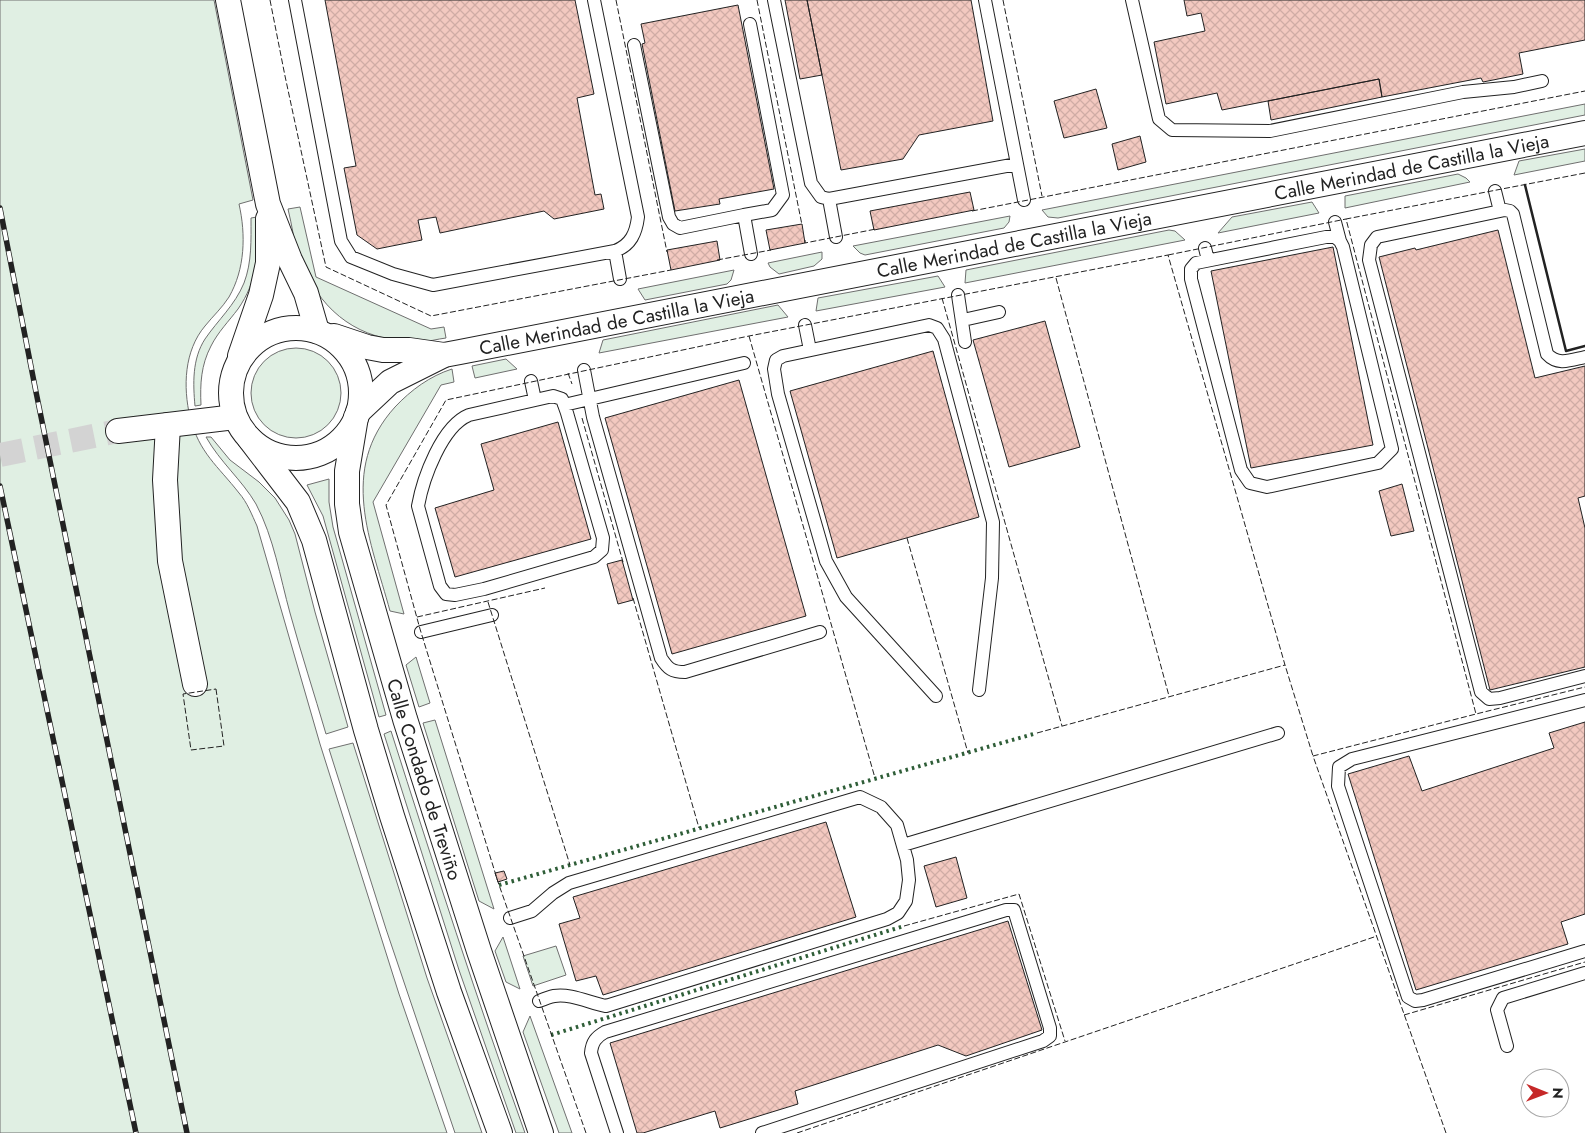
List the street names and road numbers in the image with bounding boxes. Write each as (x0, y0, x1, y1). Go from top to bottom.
street label: Calle Merindad de Castilla la Vieja (1272, 127, 1551, 207)
street label: Calle Merindad de Castilla la Vieja (875, 205, 1154, 285)
street label: Calle Merindad de Castilla la Vieja (477, 282, 756, 362)
street label: Calle Condado de Treviño (380, 675, 469, 884)

